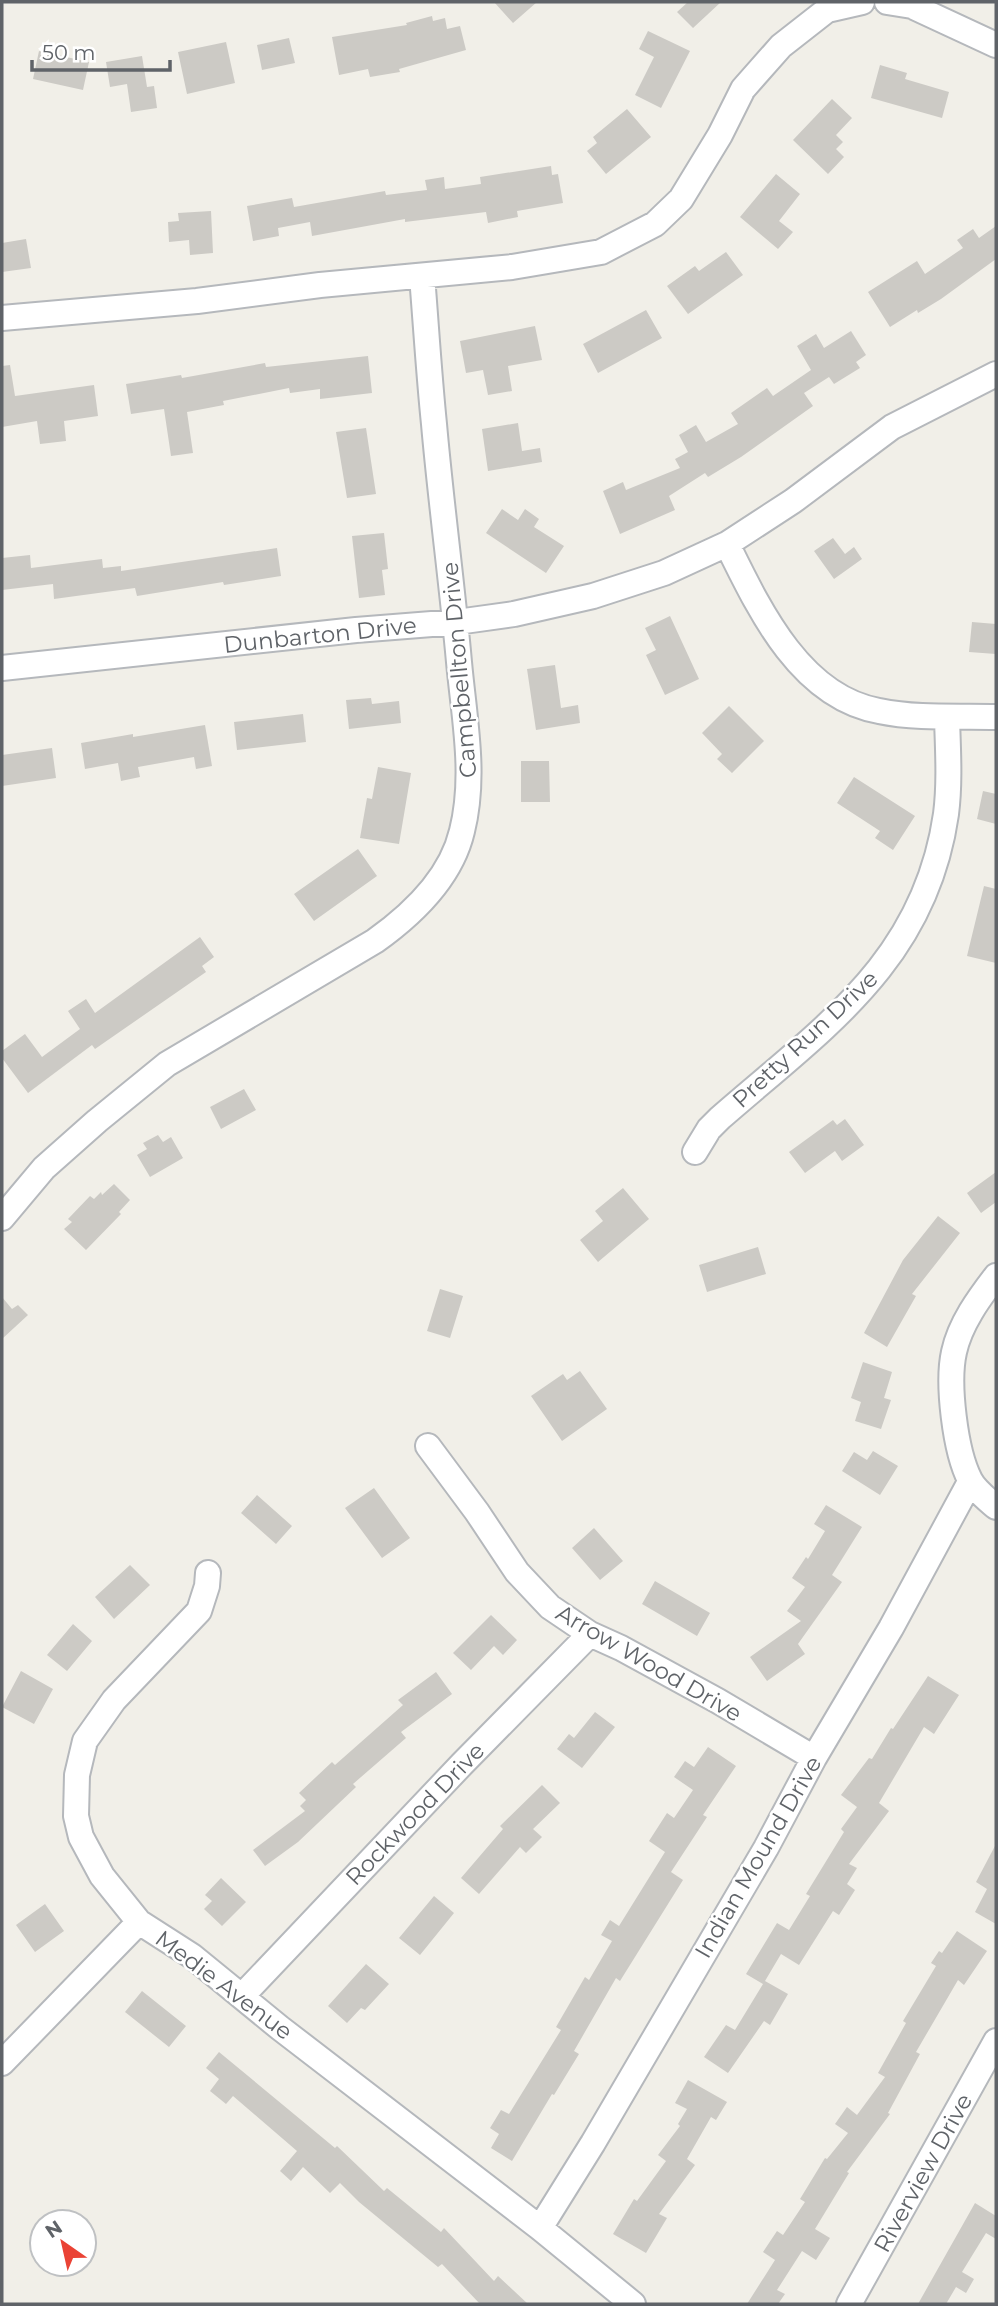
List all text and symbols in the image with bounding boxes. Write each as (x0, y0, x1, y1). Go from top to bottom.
scale bar (32, 28, 170, 72)
text: 50 m (42, 40, 96, 65)
street label: Campbellton Drive (436, 561, 482, 779)
street label: Dunbarton Drive (222, 611, 418, 659)
street label: Pretty Run Drive (726, 964, 884, 1114)
street label: Arrow Wood Drive (551, 1598, 747, 1728)
street label: Rockwood Drive (340, 1737, 490, 1891)
street label: Indian Mound Drive (689, 1751, 827, 1963)
street label: Medie Avenue (150, 1924, 298, 2046)
street label: Riverview Drive (868, 2089, 978, 2257)
north arrow (28, 2208, 98, 2278)
text: N (41, 2215, 67, 2243)

